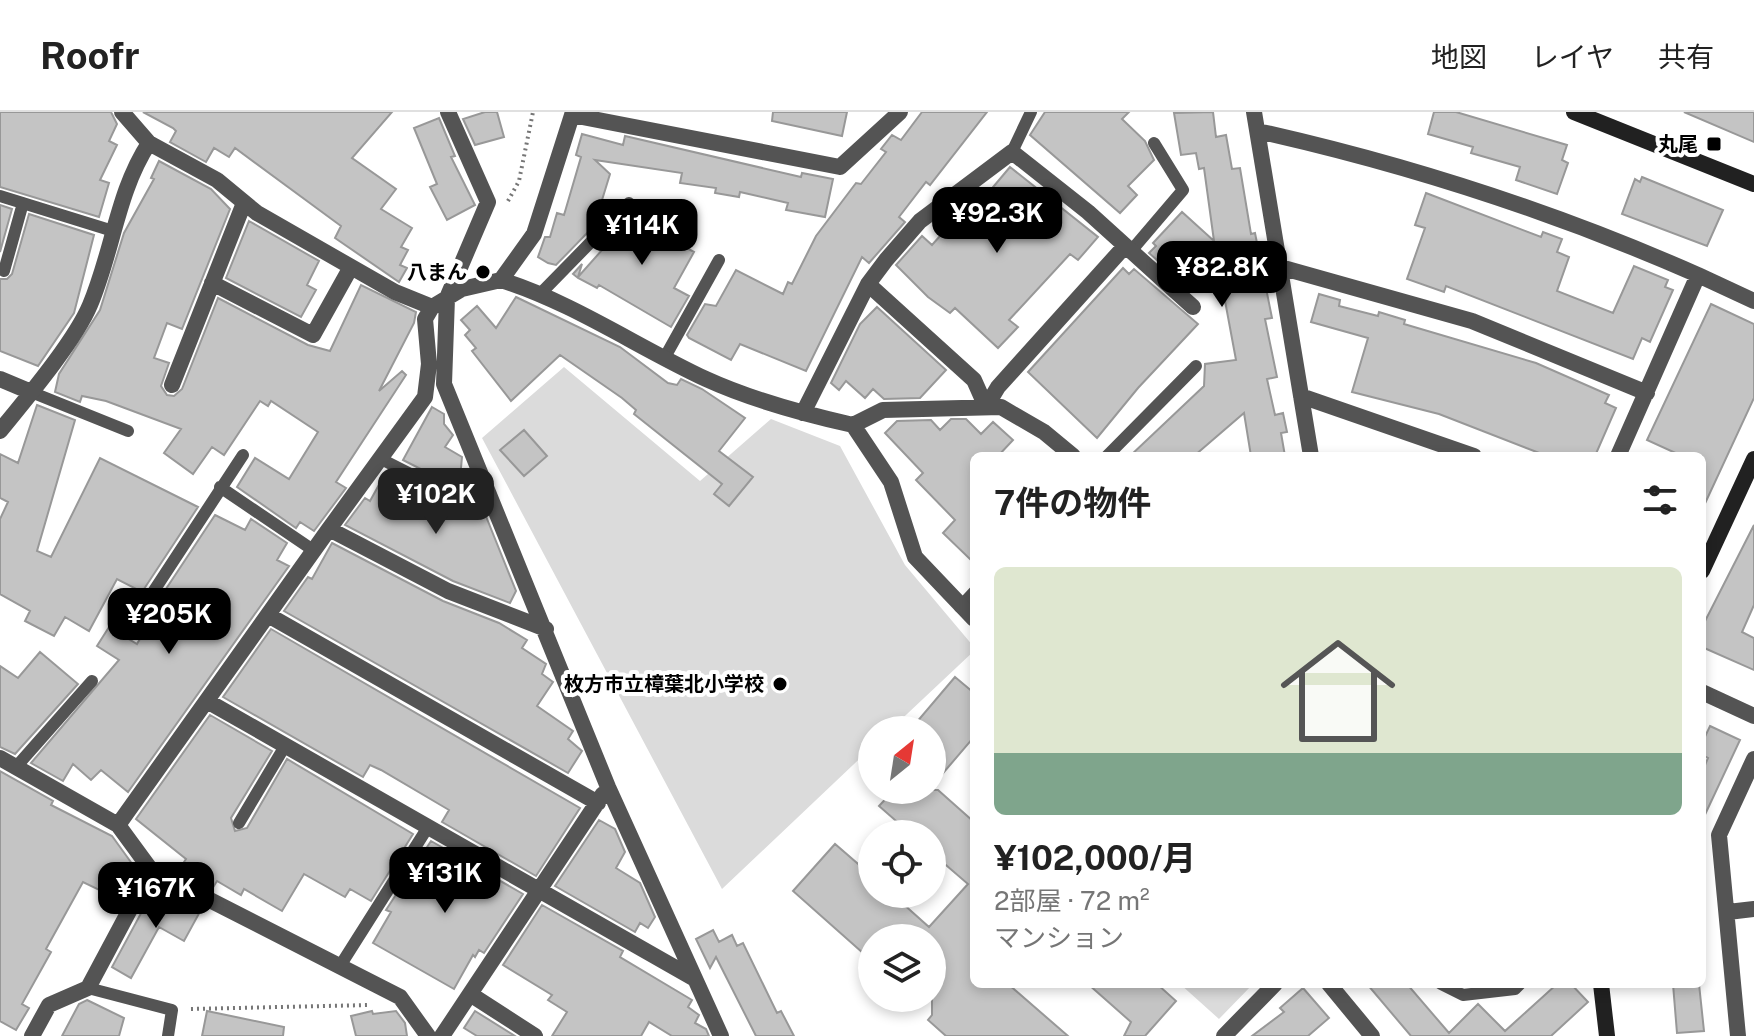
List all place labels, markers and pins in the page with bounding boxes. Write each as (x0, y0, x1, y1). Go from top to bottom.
place label: 丸尾 (1658, 132, 1698, 156)
marker: 丸尾 (1705, 135, 1723, 153)
pin: ¥92.3K (932, 187, 1062, 255)
pin: ¥114K (586, 199, 698, 267)
pin: ¥82.8K (1157, 241, 1287, 309)
place label: 八まん (407, 260, 467, 284)
marker: 八まん (474, 263, 492, 281)
pin: ¥102K (380, 468, 492, 536)
pin: ¥205K (113, 588, 225, 656)
place label: 枚方市立樟葉北小学校 (564, 672, 764, 696)
marker: 枚方市立樟葉北小学校 (771, 675, 789, 693)
pin: ¥131K (389, 847, 501, 915)
pin: ¥167K (100, 862, 212, 930)

